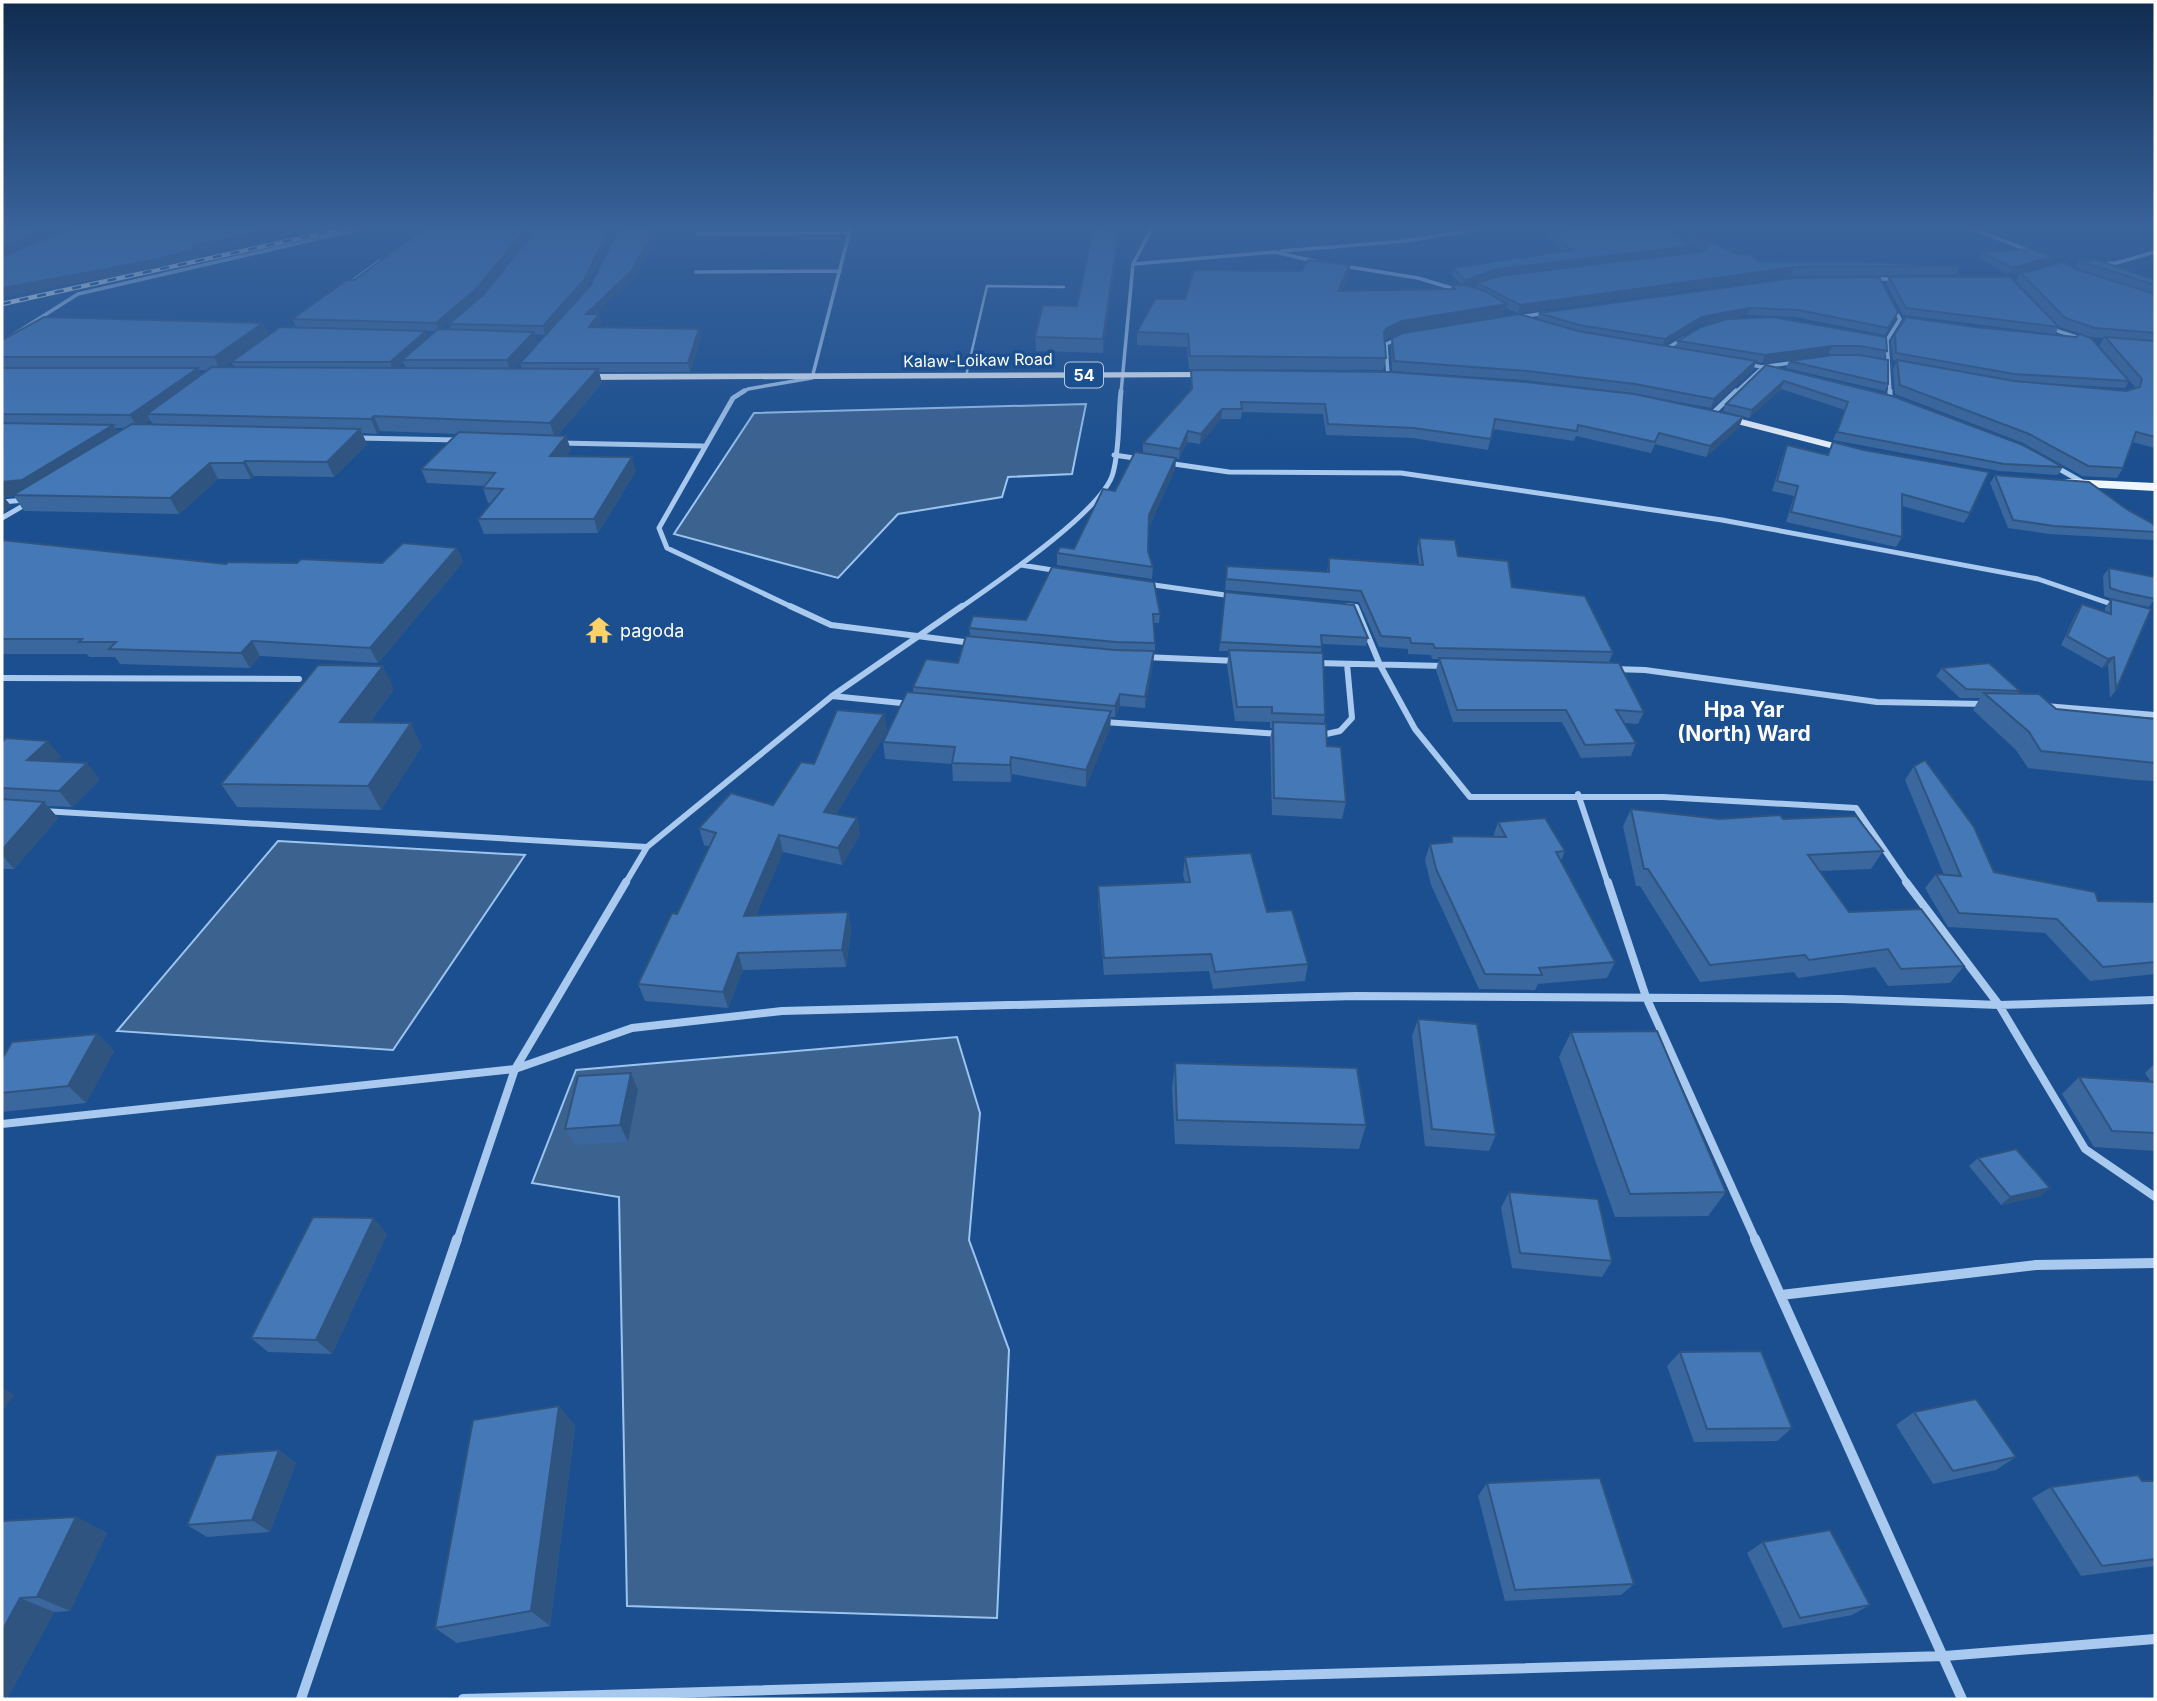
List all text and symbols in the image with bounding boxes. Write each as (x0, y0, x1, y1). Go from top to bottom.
street label: Kalaw-Loikaw Road (903, 349, 1053, 371)
road number: 54 (1065, 362, 1103, 388)
temple icon: pagoda (584, 615, 614, 645)
place label: pagoda (620, 620, 684, 641)
district label: Hpa Yar (North) Ward (1677, 697, 1811, 746)

